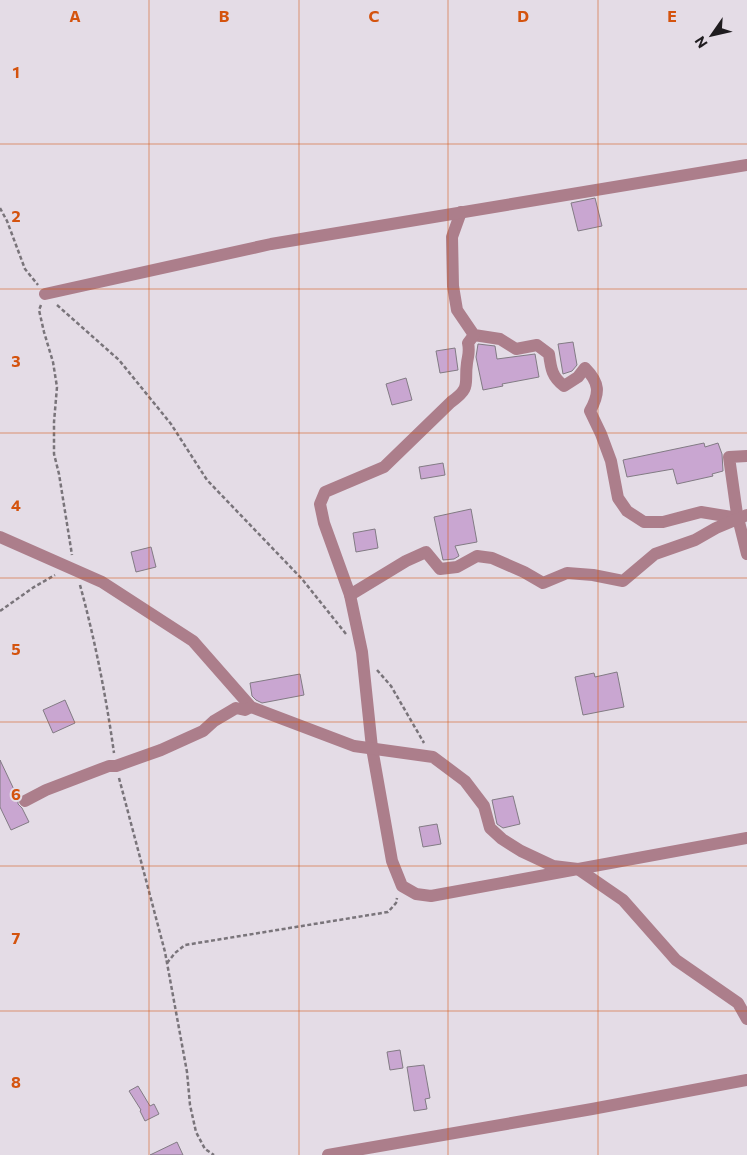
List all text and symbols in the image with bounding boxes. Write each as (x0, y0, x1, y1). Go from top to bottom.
text: A (69, 6, 81, 25)
text: B (219, 6, 230, 25)
text: C (369, 6, 380, 25)
text: D (517, 6, 529, 25)
text: E (667, 6, 677, 25)
north arrow (687, 10, 737, 60)
text: N (691, 33, 711, 52)
text: 1 (12, 62, 20, 81)
text: 2 (11, 206, 21, 225)
text: 3 (11, 351, 21, 370)
text: 4 (11, 495, 21, 514)
text: 5 (11, 639, 21, 658)
text: 6 (11, 784, 21, 803)
text: 7 (12, 928, 21, 947)
text: 8 (11, 1072, 21, 1091)

